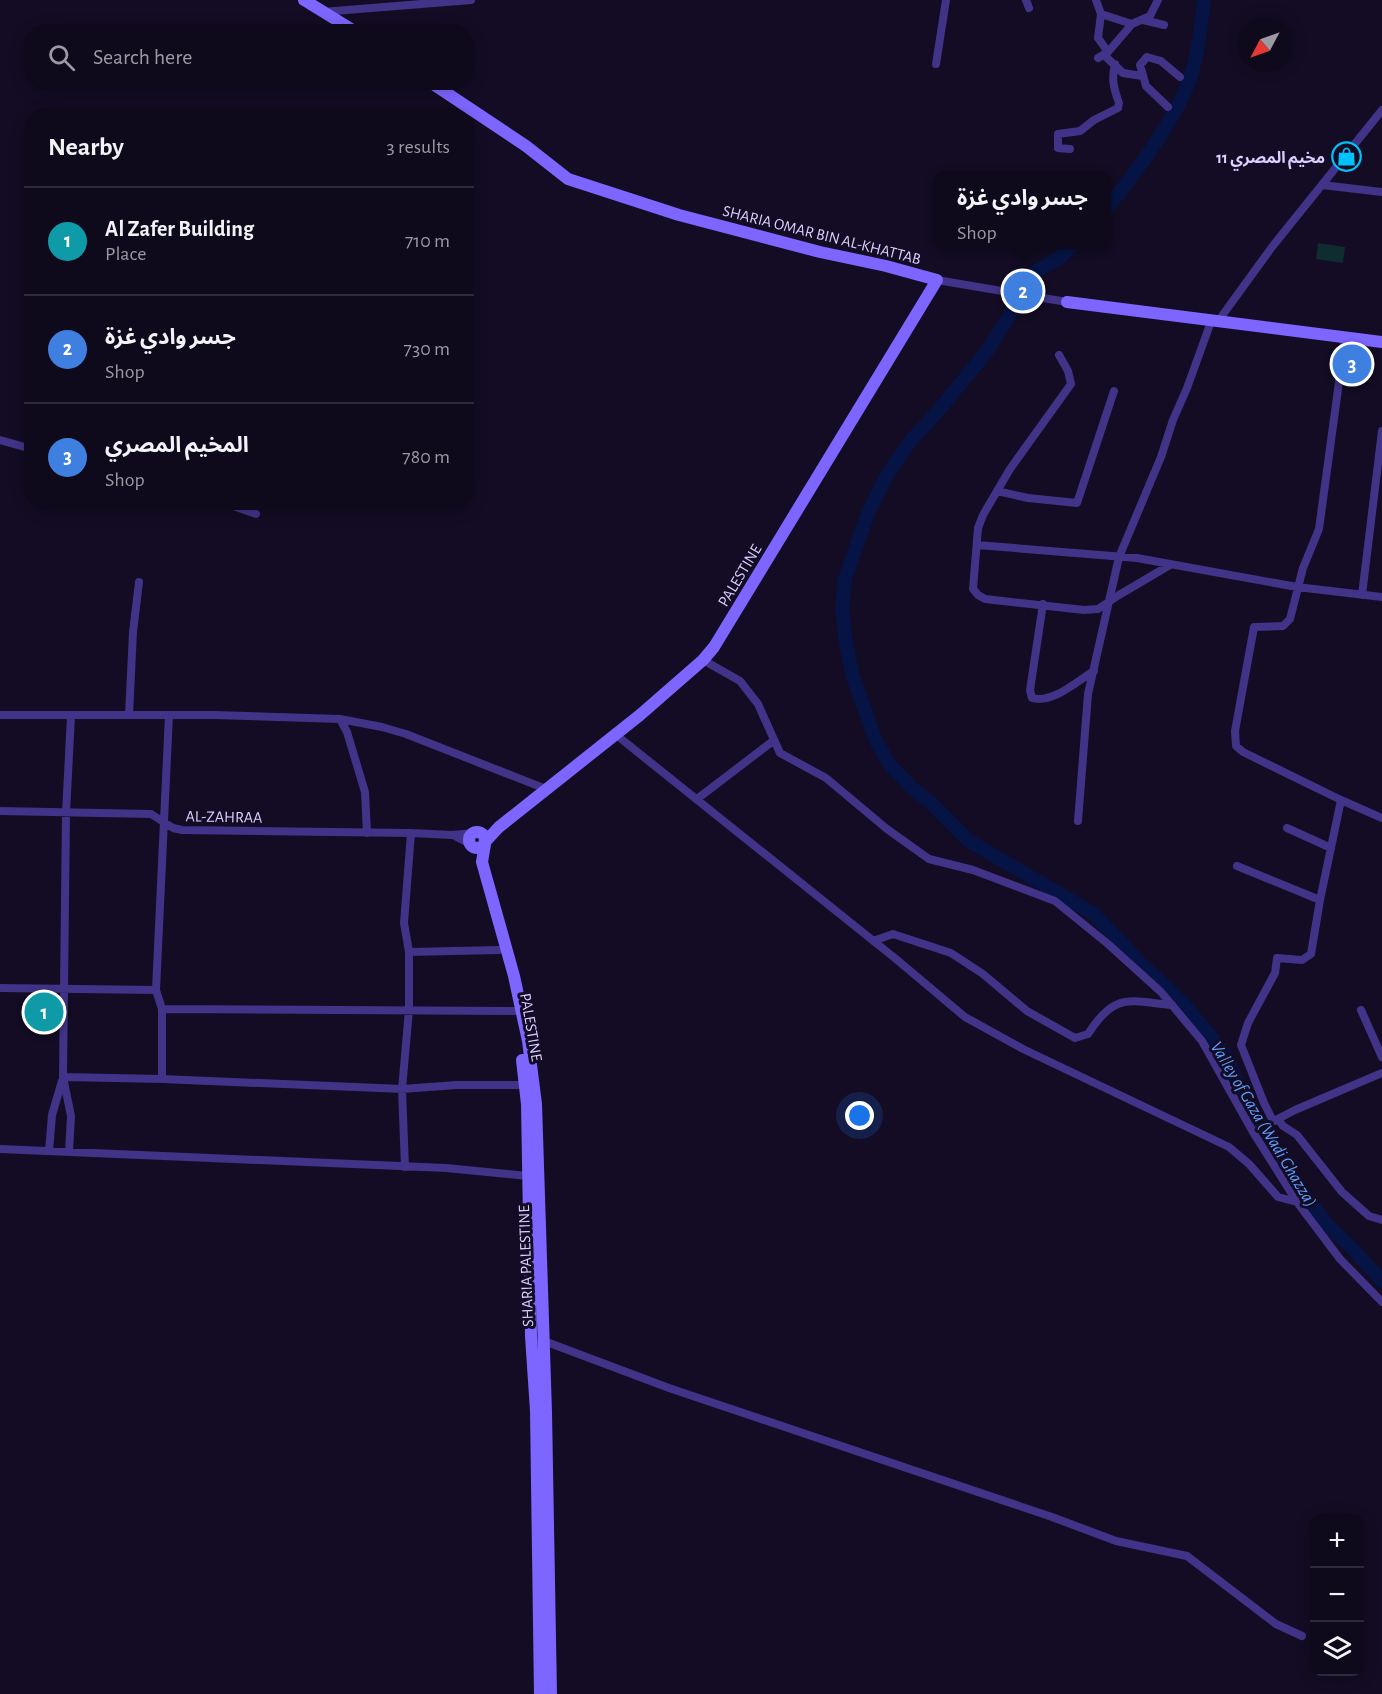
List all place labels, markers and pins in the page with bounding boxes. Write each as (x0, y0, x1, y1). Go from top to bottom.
shop icon: مخيم المصري 11 (1330, 141, 1362, 173)
place label: مخيم المصري 11 (1216, 150, 1325, 171)
pin: 2 (1004, 268, 1042, 314)
pin: 3 (1332, 342, 1372, 386)
pin: 1 (24, 990, 63, 1034)

